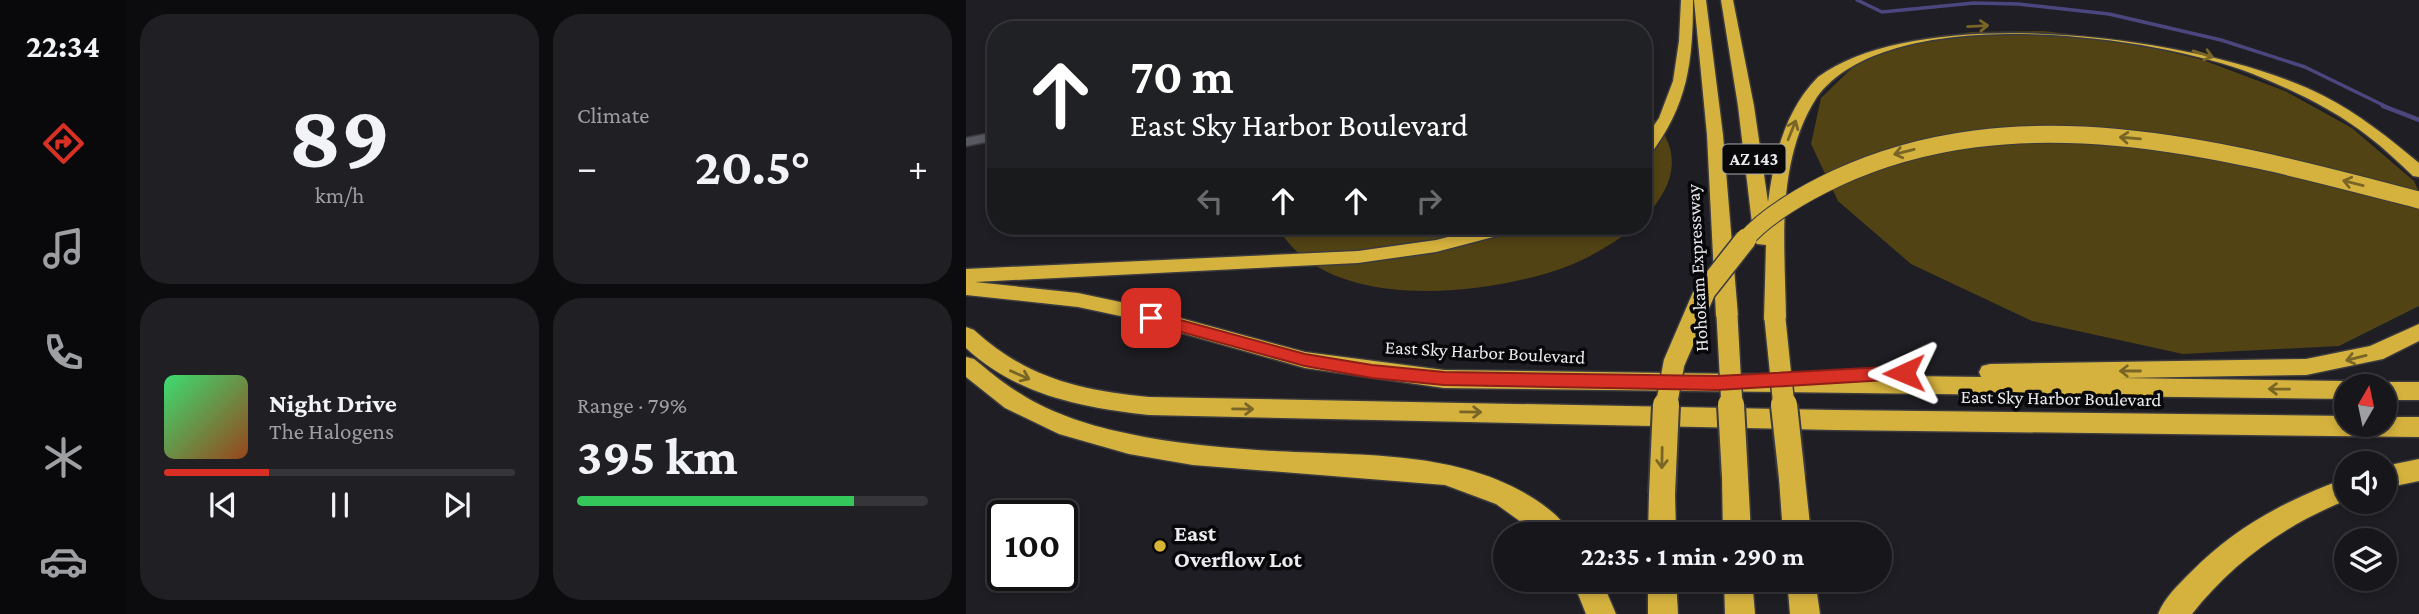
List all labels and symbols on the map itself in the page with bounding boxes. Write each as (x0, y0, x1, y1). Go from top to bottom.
one-way arrow (1966, 19, 1989, 32)
one-way arrow (2192, 49, 2214, 62)
one-way arrow (1786, 120, 1799, 141)
one-way arrow (2119, 131, 2142, 144)
road number: AZ 143 (1722, 144, 1786, 174)
one-way arrow (1894, 146, 1916, 159)
one-way arrow (2342, 176, 2365, 189)
street label: Hohokam Expressway (1682, 183, 1712, 352)
pin (1121, 288, 1181, 348)
street label: East Sky Harbor Boulevard (1384, 336, 1586, 368)
position arrow (1867, 336, 1941, 410)
one-way arrow (2345, 352, 2368, 365)
one-way arrow (2118, 364, 2141, 378)
one-way arrow (1009, 369, 1030, 382)
north arrow (2334, 374, 2398, 438)
one-way arrow (2267, 383, 2290, 396)
street label: East Sky Harbor Boulevard (1960, 386, 2162, 410)
one-way arrow (1231, 402, 1254, 415)
one-way arrow (1459, 405, 1482, 419)
one-way arrow (1656, 446, 1669, 469)
speed limit sign: 100 (987, 500, 1078, 591)
place label: East Overflow Lot (1174, 520, 1302, 572)
marker: East Overflow Lot (1152, 538, 1168, 554)

